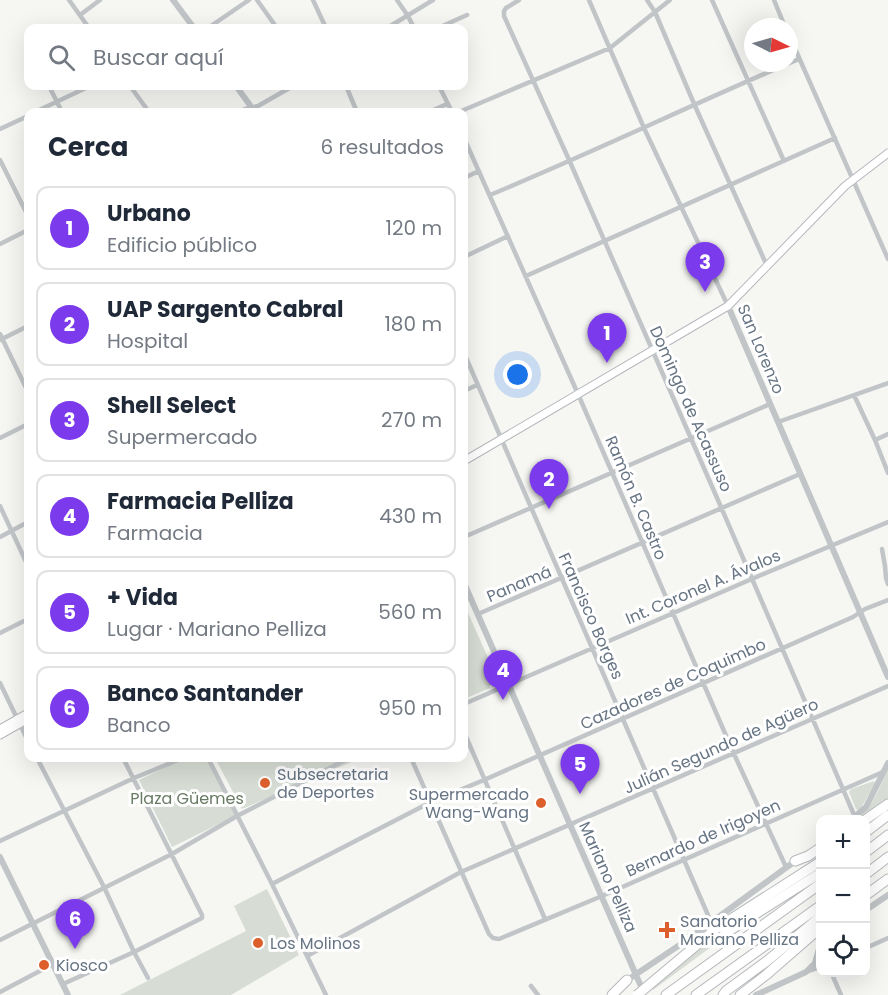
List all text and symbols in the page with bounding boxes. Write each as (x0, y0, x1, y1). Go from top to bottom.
north arrow (744, 18, 798, 72)
search box (24, 24, 468, 90)
icon: search (45, 41, 78, 74)
text: Buscar aquí (93, 42, 224, 73)
text: Cerca (48, 129, 128, 165)
text: 6 resultados (320, 133, 444, 161)
text: Urbano (107, 198, 191, 229)
text: 1 (66, 214, 73, 242)
text: 120 m (386, 214, 442, 242)
text: Edificio público (107, 231, 257, 259)
pin: 3 (686, 242, 724, 292)
text: UAP Sargento Cabral (107, 294, 343, 325)
street label: San Lorenzo (732, 301, 790, 397)
text: 2 (64, 310, 75, 338)
text: 180 m (384, 310, 442, 338)
pin: 1 (588, 314, 626, 363)
street label: Domingo de Acassuso (644, 322, 738, 496)
text: Hospital (107, 327, 188, 355)
your location (503, 360, 532, 389)
text: Shell Select (107, 390, 236, 421)
text: 3 (63, 406, 76, 434)
text: 270 m (381, 406, 442, 434)
text: Supermercado (107, 423, 257, 451)
street label: Ramón B. Castro (599, 432, 673, 564)
pin: 2 (530, 460, 568, 509)
text: Farmacia Pelliza (107, 486, 294, 517)
text: 4 (63, 502, 76, 530)
text: 430 m (379, 502, 442, 530)
text: Farmacia (107, 519, 203, 547)
street label: Int. Coronel A. Ávalos (622, 544, 784, 630)
street label: Francisco Borges (553, 549, 629, 683)
street label: Panamá (483, 560, 555, 608)
text: + Vida (107, 582, 178, 613)
text: 5 (63, 598, 76, 626)
text: 560 m (378, 598, 442, 626)
text: Lugar · Mariano Pelliza (107, 615, 327, 643)
street label: Cazadores de Coquimbo (577, 633, 769, 735)
pin: 4 (484, 650, 522, 700)
text: Banco Santander (107, 678, 303, 709)
street label: Julián Segundo de Agüero (620, 693, 822, 799)
text: 6 (63, 694, 76, 722)
text: 950 m (378, 694, 442, 722)
text: Banco (107, 711, 171, 739)
pin: 5 (560, 744, 600, 794)
place label: Subsecretaria de Deportes (277, 763, 389, 804)
marker: Subsecretaria de Deportes (258, 776, 272, 790)
place label: Supermercado Wang-Wang (409, 783, 529, 824)
park label: Plaza Güemes (130, 787, 244, 810)
street label: Bernardo de Irigoyen (622, 794, 784, 882)
marker: Supermercado Wang-Wang (534, 796, 548, 810)
map controls (816, 815, 870, 977)
button: + (816, 815, 870, 869)
street label: Mariano Pelliza (573, 818, 643, 936)
button: − (816, 869, 870, 923)
pin: 6 (56, 900, 94, 949)
place label: Sanatorio Mariano Pelliza (680, 910, 799, 951)
marker: Sanatorio Mariano Pelliza (658, 921, 676, 939)
button: locate (816, 923, 870, 977)
place label: Los Molinos (270, 932, 361, 955)
marker: Los Molinos (251, 936, 265, 950)
place label: Kiosco (56, 954, 108, 977)
marker: Kiosco (37, 958, 51, 972)

